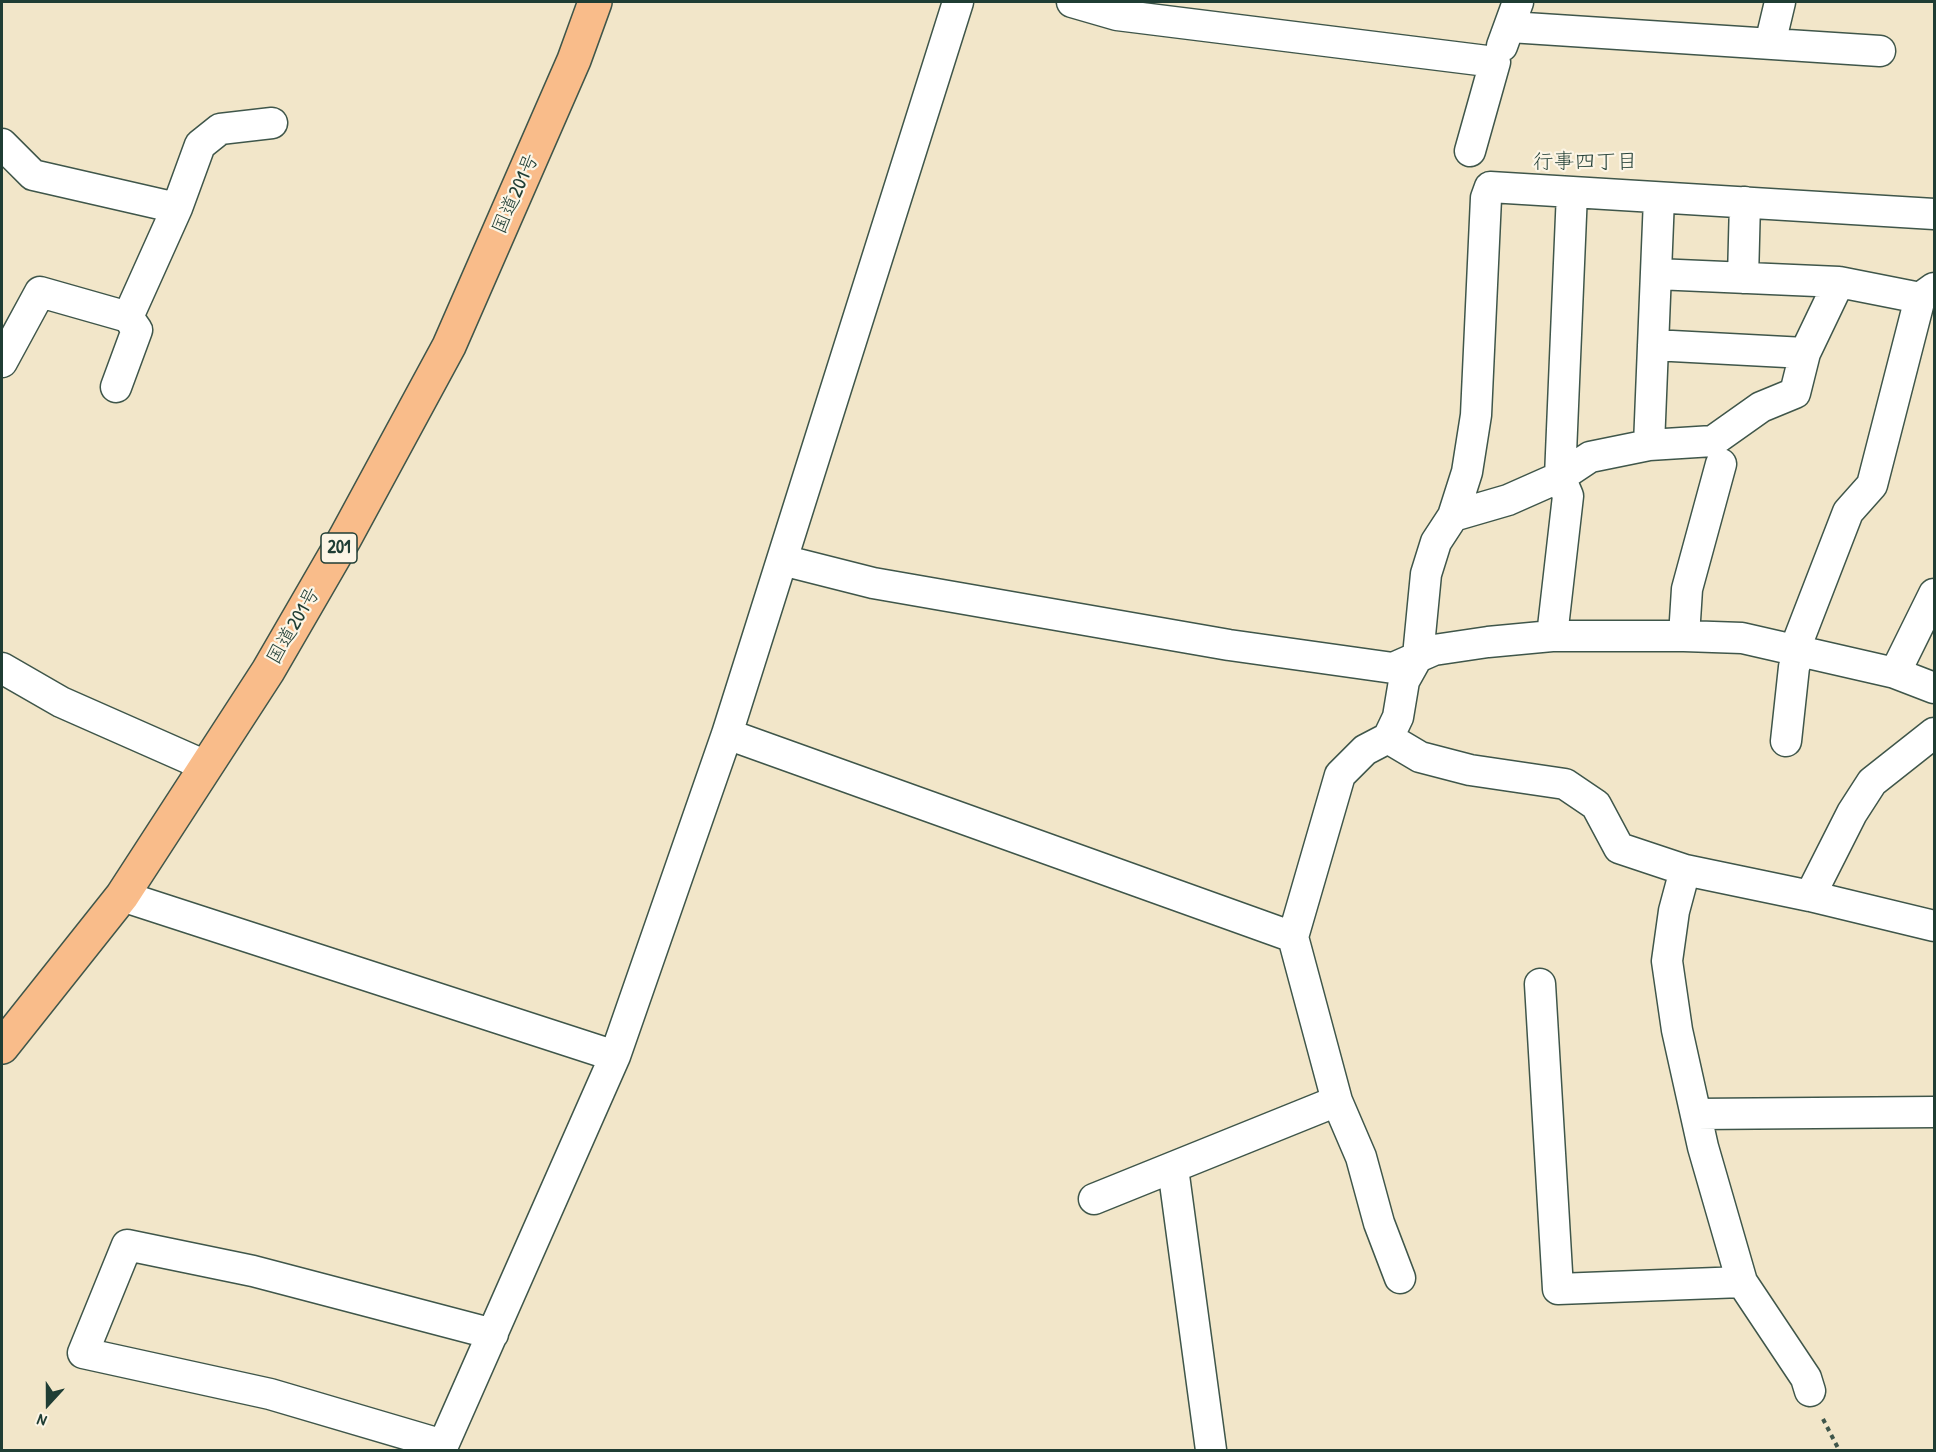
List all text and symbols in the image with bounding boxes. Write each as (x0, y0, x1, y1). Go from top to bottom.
district label: 行事四丁目 (1533, 149, 1637, 175)
street label: 国道201号 (488, 150, 544, 238)
road number: 201 (321, 533, 357, 563)
street label: 国道201号 (262, 583, 326, 669)
north arrow (18, 1374, 78, 1434)
text: N (34, 1409, 49, 1433)

